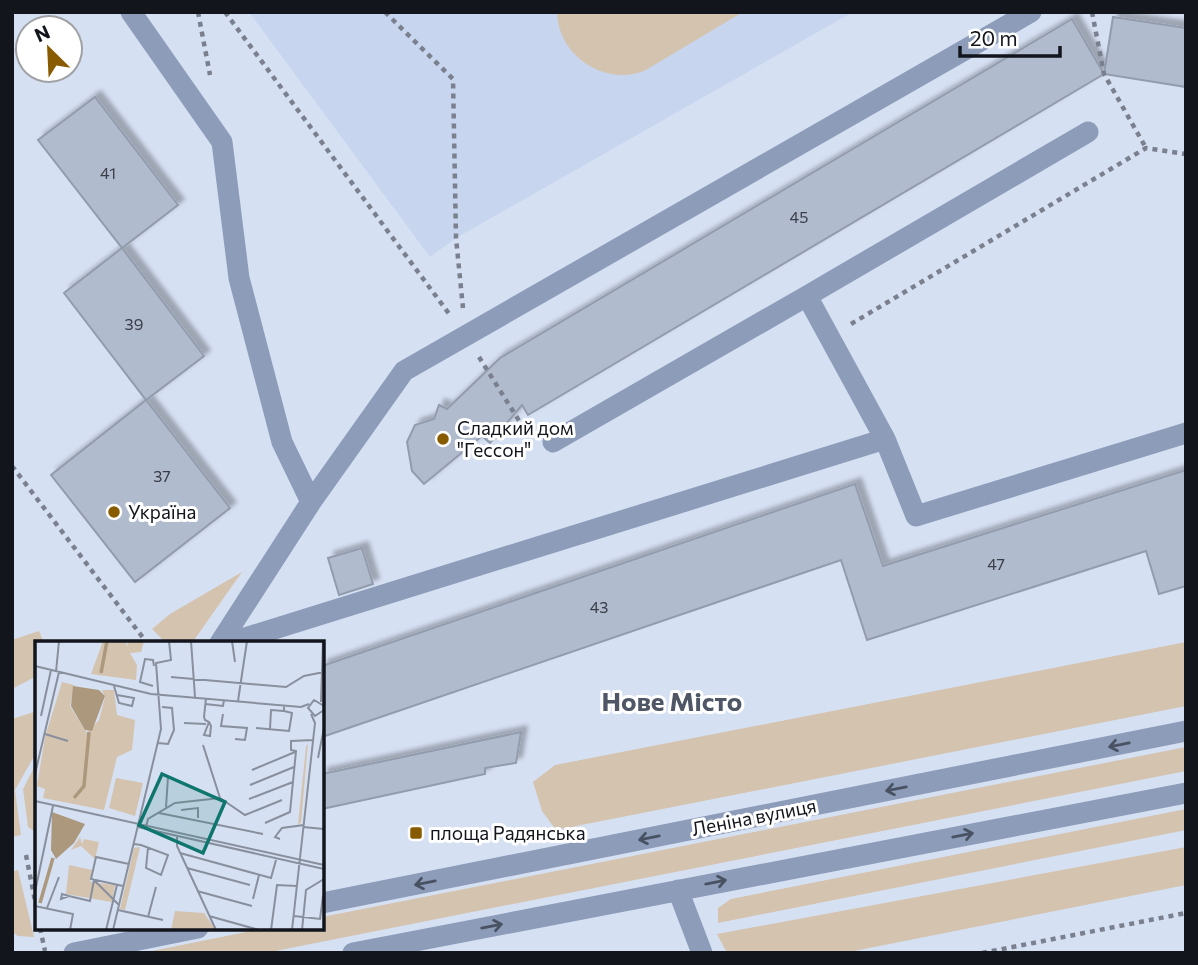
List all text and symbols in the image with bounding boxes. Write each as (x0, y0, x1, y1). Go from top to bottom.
north arrow (14, 14, 84, 84)
scale bar (960, 14, 1060, 58)
text: N (31, 20, 53, 46)
text: 20 m (970, 25, 1018, 50)
house number: 41 (100, 163, 116, 182)
house number: 45 (790, 207, 808, 226)
house number: 39 (125, 314, 143, 333)
place label: Сладкий дом "Гессон" (457, 416, 574, 461)
marker: Сладкий дом "Гессон" (435, 431, 451, 447)
house number: 37 (153, 466, 171, 485)
place label: Україна (128, 500, 196, 523)
marker: Україна (106, 504, 122, 520)
house number: 47 (987, 554, 1005, 573)
house number: 43 (590, 597, 608, 616)
inset map (35, 641, 324, 930)
district label: Нове Місто (602, 685, 742, 716)
one-way arrow (1108, 738, 1131, 752)
one-way arrow (885, 783, 908, 797)
street label: Леніна вулиця (690, 793, 818, 840)
place label: площа Радянська (430, 821, 586, 844)
marker: площа Радянська (408, 825, 424, 841)
one-way arrow (951, 828, 974, 841)
one-way arrow (638, 832, 661, 846)
one-way arrow (704, 875, 727, 889)
one-way arrow (414, 876, 437, 890)
one-way arrow (480, 918, 503, 932)

